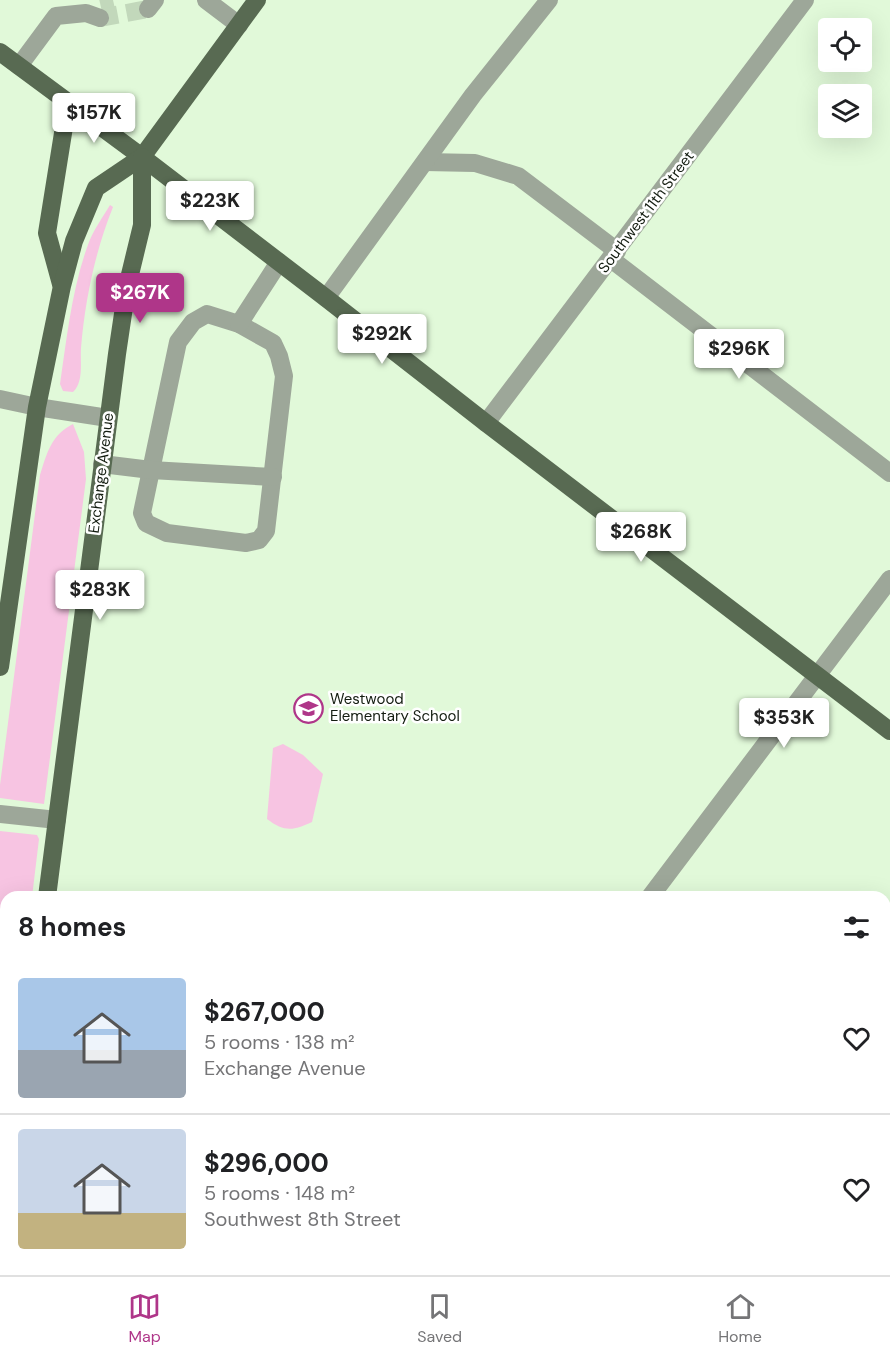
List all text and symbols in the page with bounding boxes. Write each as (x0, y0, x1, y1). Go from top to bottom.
map controls (818, 18, 872, 138)
button: locate (818, 18, 872, 72)
button: layers (818, 84, 872, 138)
pin: $157K (52, 93, 136, 144)
text: $157K (66, 99, 122, 125)
street label: Southwest 11th Street (594, 147, 699, 277)
pin: $223K (168, 181, 252, 232)
text: $223K (180, 187, 240, 213)
pin: $267K (98, 273, 182, 324)
text: $267K (110, 279, 170, 305)
pin: $292K (340, 314, 424, 365)
text: $292K (352, 320, 412, 346)
pin: $296K (697, 329, 781, 380)
text: $296K (708, 335, 770, 361)
street label: Exchange Avenue (84, 412, 118, 534)
pin: $268K (599, 512, 683, 563)
text: $268K (610, 518, 672, 544)
pin: $283K (58, 570, 142, 621)
text: $283K (69, 576, 131, 602)
place label: Westwood Elementary School (330, 689, 460, 726)
school or university icon: Westwood Elementary School (293, 692, 325, 724)
pin: $353K (742, 698, 826, 749)
text: $353K (753, 704, 815, 730)
text: 8 homes (18, 910, 126, 944)
icon: filters (840, 911, 873, 944)
text: $267,000 (204, 995, 325, 1029)
icon: home (66, 1002, 138, 1074)
icon: heart (840, 1022, 873, 1055)
text: 5 rooms · 138 m² (204, 1029, 355, 1055)
text: Exchange Avenue (204, 1055, 366, 1081)
text: $296,000 (204, 1146, 329, 1180)
icon: home (66, 1153, 138, 1225)
icon: heart (840, 1173, 873, 1206)
text: 5 rooms · 148 m² (204, 1180, 355, 1206)
text: Southwest 8th Street (204, 1206, 401, 1232)
tab: Map (128, 1290, 161, 1347)
tab: Saved (417, 1290, 462, 1347)
tab: Home (718, 1290, 762, 1347)

